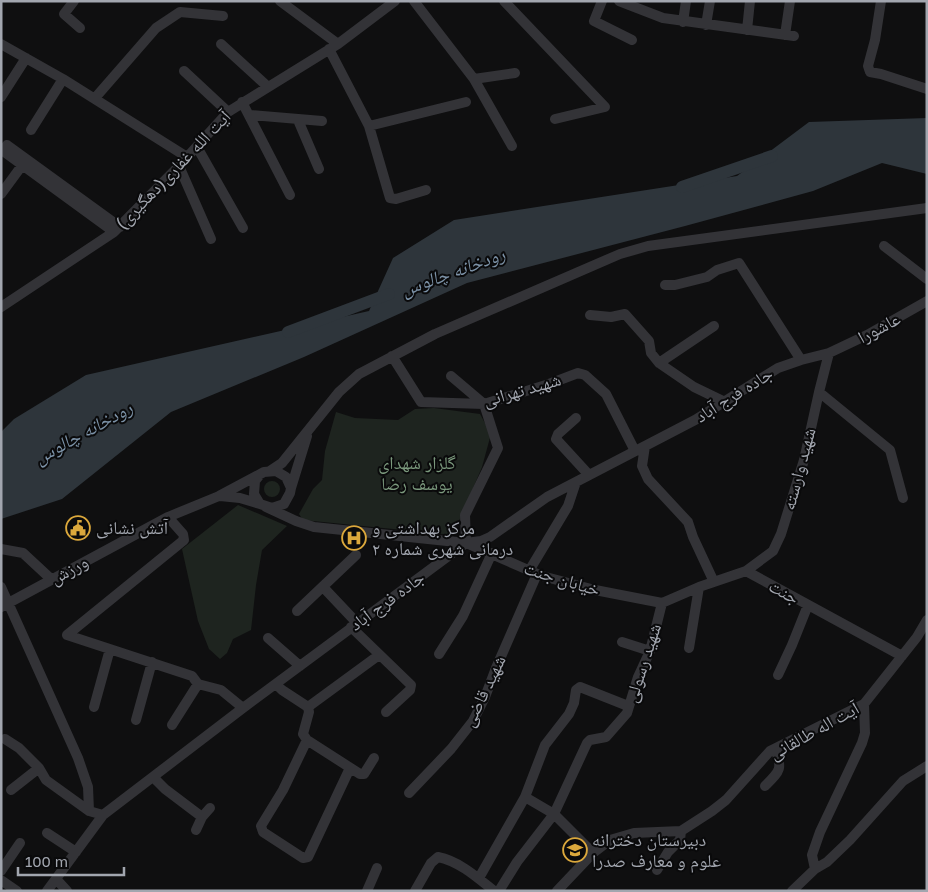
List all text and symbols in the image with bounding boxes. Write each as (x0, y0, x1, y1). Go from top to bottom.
street label: آیت الله غفاری(دهگیری) (110, 105, 236, 234)
water label: رودخانه چالوس (398, 241, 508, 301)
street label: عاشورا (853, 307, 904, 347)
street label: جاده فرج آباد (691, 362, 777, 428)
street label: شهید تهرانی (480, 367, 564, 412)
water label: رودخانه چالوس (30, 395, 136, 469)
street label: شهید وارسته (776, 425, 820, 512)
park label: گلزار شهدای یوسف رضا (378, 451, 456, 494)
public building icon: آتش نشانی (65, 515, 91, 541)
place label: آتش نشانی (96, 516, 168, 539)
place label: مرکز بهداشتی و درمانی شهری شماره ۲ (372, 516, 513, 560)
hospital icon: مرکز بهداشتی و درمانی شهری شماره ۲ (341, 525, 367, 551)
street label: ورزش (45, 550, 92, 589)
street label: خیابان جنت (521, 556, 603, 601)
street label: جاده فرج آباد (345, 566, 429, 636)
street label: جنت (765, 574, 804, 608)
street label: شهید رسولی (619, 620, 666, 705)
street label: شهید قاضی (456, 651, 511, 730)
street label: آیت اله طالقانی (765, 696, 863, 765)
place label: دبیرستان دخترانه علوم و معارف صدرا (592, 828, 721, 873)
school or university icon: دبیرستان دخترانه علوم و معارف صدرا (562, 837, 588, 863)
scale bar (18, 844, 124, 876)
text: 100 m (25, 852, 68, 870)

